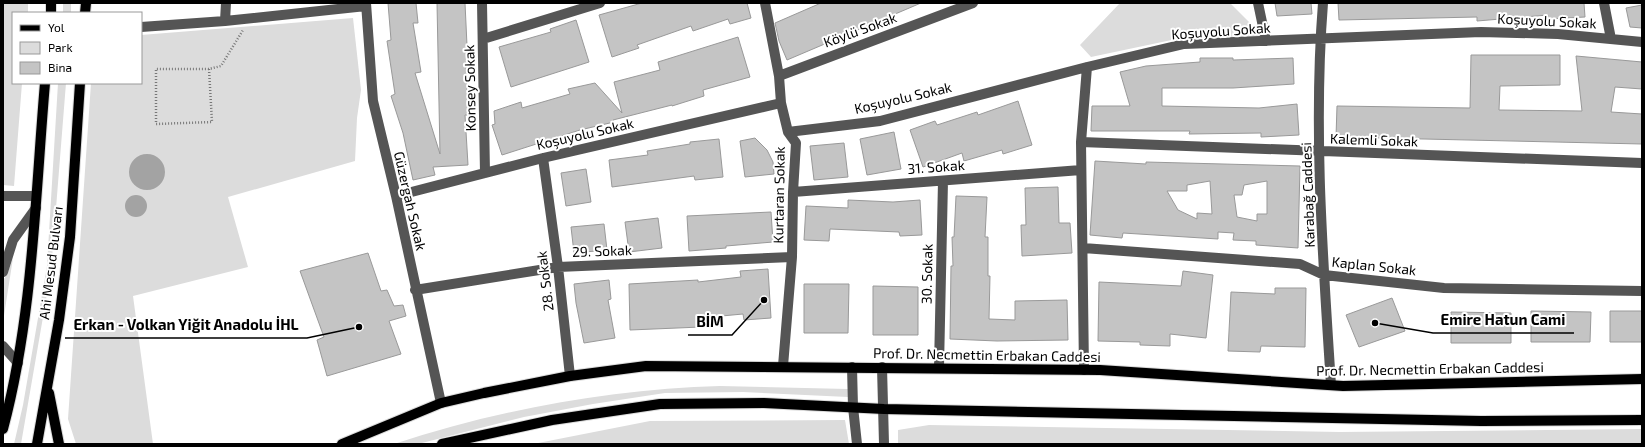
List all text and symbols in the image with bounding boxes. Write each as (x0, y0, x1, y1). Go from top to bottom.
street label: Köylü Sokak (821, 8, 899, 51)
street label: Koşuyolu Sokak (1497, 9, 1597, 33)
legend (12, 12, 142, 84)
street label: Koşuyolu Sokak (1171, 19, 1271, 43)
text: Yol (48, 20, 65, 34)
text: Park (48, 40, 73, 54)
street label: Konsey Sokak (460, 44, 479, 132)
text: Bina (48, 60, 72, 74)
street label: Koşuyolu Sokak (853, 78, 953, 118)
street label: Koşuyolu Sokak (535, 114, 635, 154)
street label: Kalemli Sokak (1330, 129, 1418, 150)
street label: Karabağ Caddesi (1297, 142, 1318, 248)
street label: Kurtaran Sokak (769, 146, 788, 244)
street label: Güzergah Sokak (391, 150, 430, 252)
street label: 31. Sokak (907, 156, 965, 177)
street label: Ahi Mesud Bulvarı (35, 205, 66, 321)
street label: 29. Sokak (572, 241, 632, 260)
street label: 30. Sokak (917, 244, 936, 304)
street label: 28. Sokak (532, 250, 557, 312)
street label: Kaplan Sokak (1331, 253, 1417, 278)
callout: Emire Hatun Cami (1433, 306, 1574, 333)
callout: BİM (688, 308, 732, 335)
text: Emire Hatun Cami (1441, 310, 1565, 328)
callout: Erkan - Volkan Yiğit Anadolu İHL (65, 311, 307, 338)
text: BİM (696, 312, 724, 330)
text: Erkan - Volkan Yiğit Anadolu İHL (73, 315, 299, 333)
street label: Prof. Dr. Necmettin Erbakan Caddesi (873, 344, 1101, 365)
street label: Prof. Dr. Necmettin Erbakan Caddesi (1316, 358, 1544, 379)

